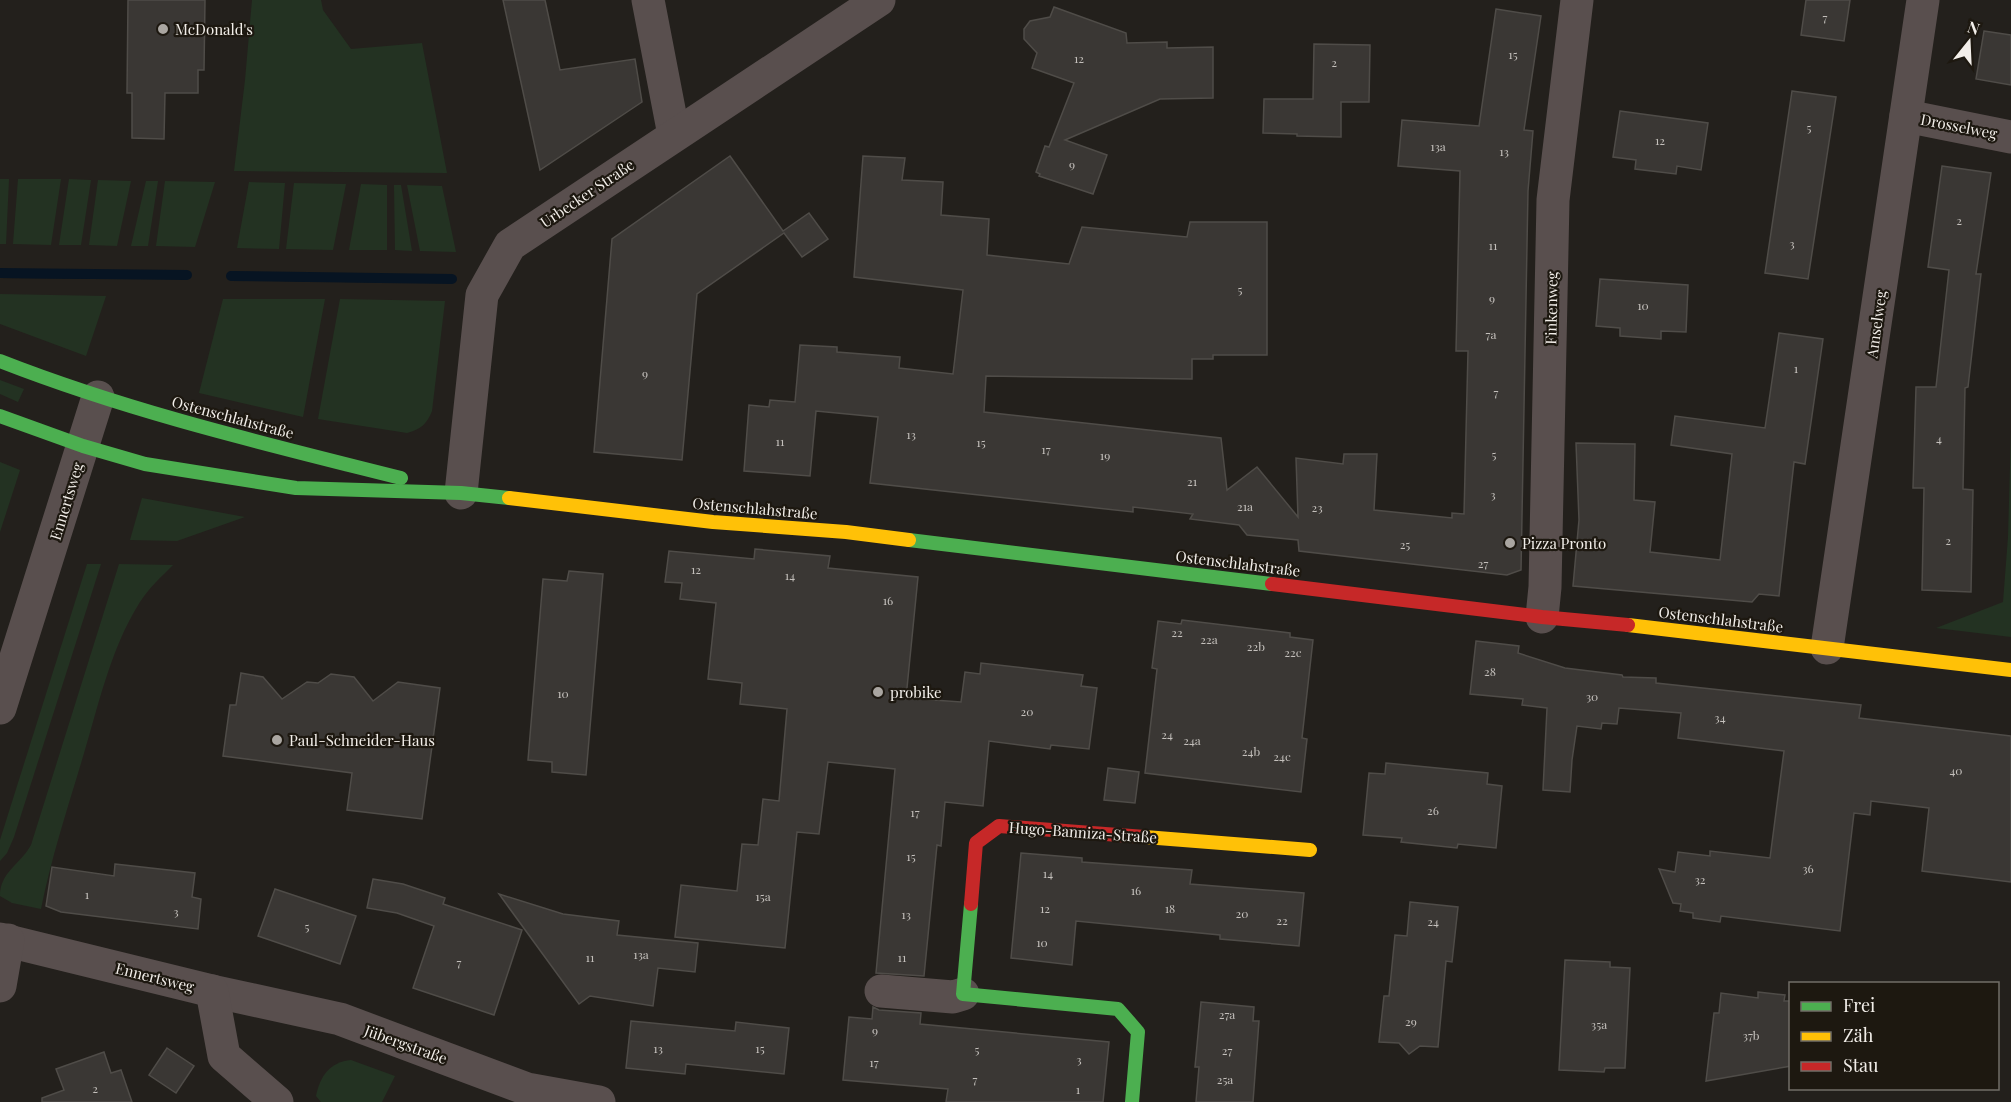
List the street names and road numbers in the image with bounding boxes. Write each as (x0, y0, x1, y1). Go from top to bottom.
street label: Drosselweg (1919, 109, 1999, 143)
street label: Urbecker Straße (536, 154, 638, 232)
street label: Finkenweg (1540, 271, 1562, 345)
street label: Amselweg (1861, 289, 1891, 360)
street label: Ostenschlahstraße (170, 391, 296, 443)
street label: Ennertsweg (45, 460, 87, 542)
street label: Ostenschlahstraße (692, 493, 818, 523)
street label: Ostenschlahstraße (1174, 545, 1302, 581)
street label: Ostenschlahstraße (1657, 601, 1785, 637)
street label: Hugo-Banniza-Straße (1008, 817, 1158, 847)
street label: Ennertsweg (114, 958, 196, 996)
street label: Jübergstraße (361, 1019, 450, 1068)

